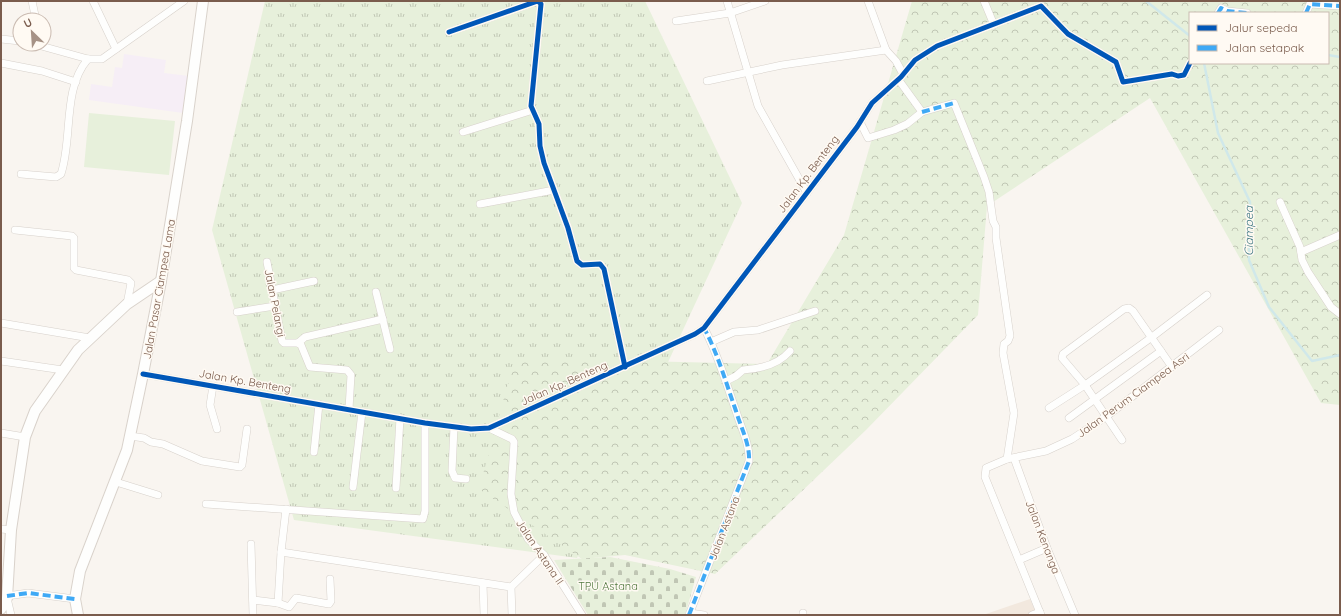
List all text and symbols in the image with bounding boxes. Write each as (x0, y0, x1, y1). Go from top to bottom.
north arrow (12, 12, 52, 52)
legend (1189, 12, 1329, 64)
text: U (21, 15, 34, 31)
text: Jalur sepeda (1225, 20, 1298, 35)
text: Jalan setapak (1225, 40, 1304, 55)
street label: Jalan Kp. Benteng (774, 133, 842, 215)
water label: Ciampea (1241, 205, 1256, 256)
street label: Jalan Pasar Ciampea Lama (140, 218, 178, 360)
street label: Jalan Pelangi (262, 268, 288, 338)
street label: Jalan Perum Ciampea Asri (1074, 350, 1192, 440)
street label: Jalan Kp. Benteng (519, 358, 609, 408)
street label: Jalan Kp. Benteng (198, 366, 292, 396)
street label: Jalan Astana (705, 494, 743, 562)
street label: Jalan Kenanga (1023, 498, 1063, 576)
street label: Jalan Astana II (513, 517, 567, 587)
park label: TPU Astana (578, 579, 638, 593)

